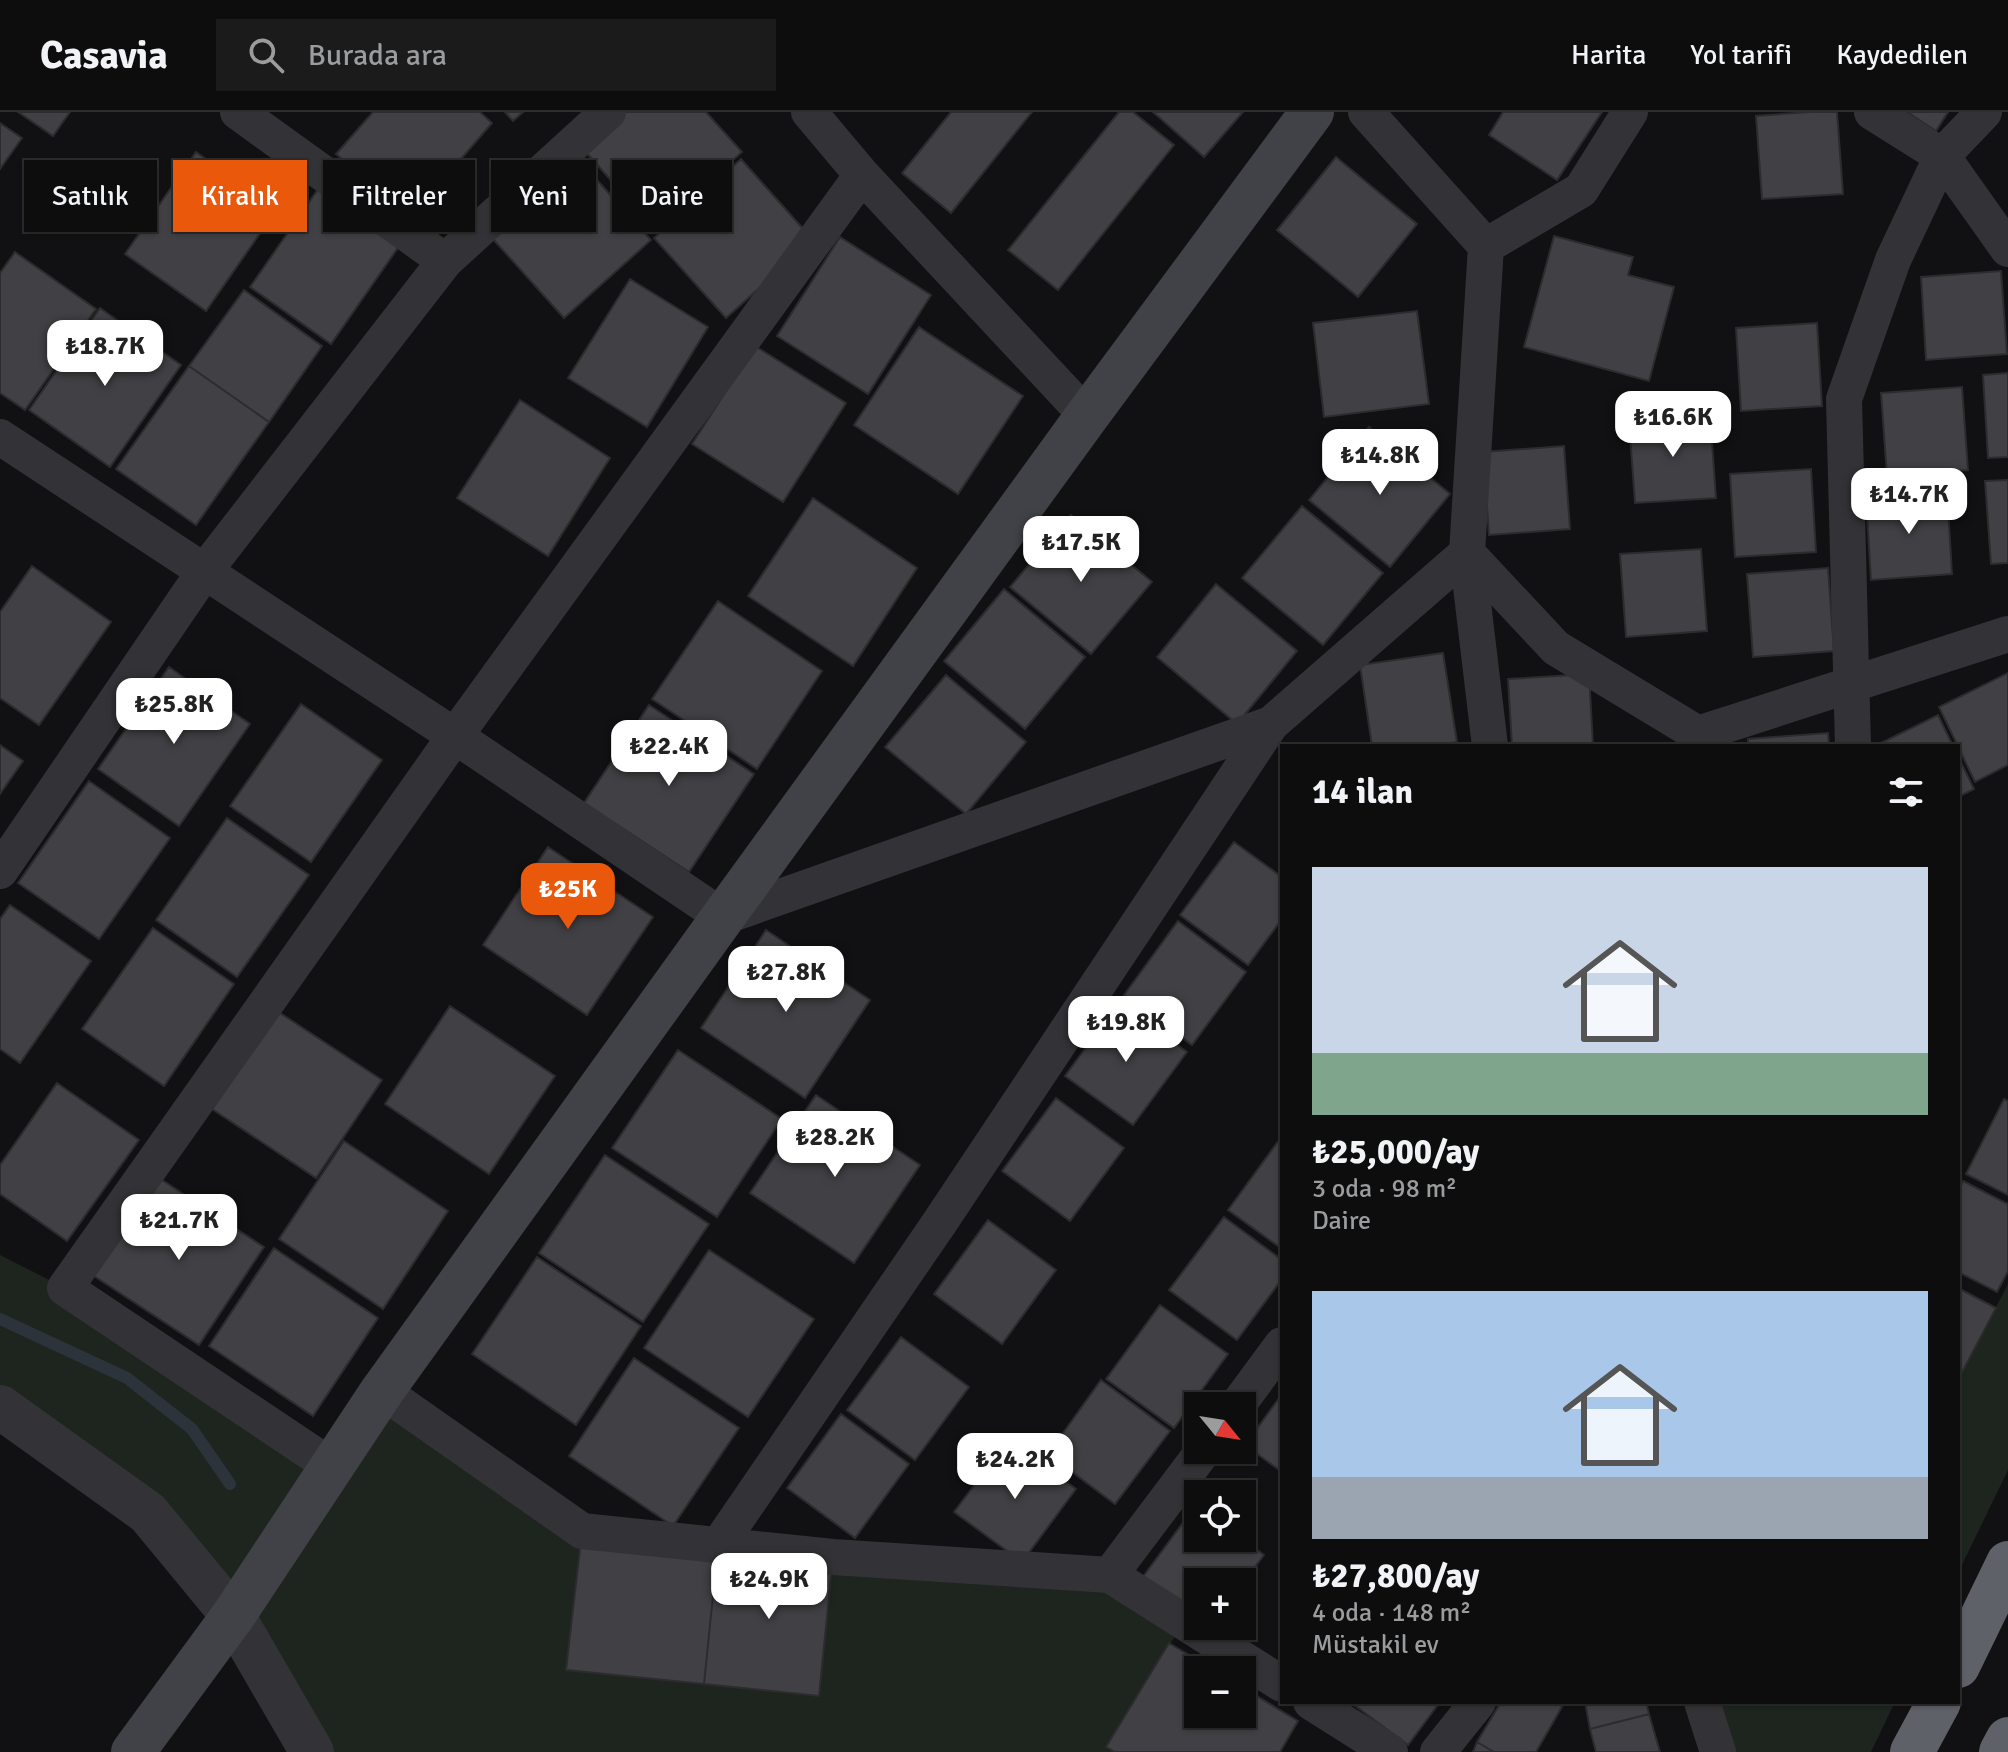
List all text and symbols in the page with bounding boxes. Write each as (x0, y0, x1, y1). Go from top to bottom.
search box (216, 19, 776, 91)
text: Casavia (40, 32, 168, 79)
icon: search (244, 33, 288, 77)
text: Burada ara (308, 37, 447, 74)
text: Harita (1571, 38, 1646, 72)
text: Yol tarifi (1690, 38, 1792, 72)
text: Kaydedilen (1836, 38, 1968, 72)
chip: Satılık (24, 160, 157, 232)
chip: Kiralık (173, 160, 307, 232)
chip: Filtreler (323, 160, 475, 232)
chip: Yeni (491, 160, 596, 232)
chip: Daire (612, 160, 732, 232)
pin: ₺18.7K (40, 320, 170, 388)
text: ₺18.7K (65, 330, 145, 362)
pin: ₺16.6K (1608, 391, 1738, 459)
text: ₺16.6K (1633, 401, 1713, 433)
pin: ₺14.8K (1315, 429, 1445, 497)
text: ₺14.8K (1340, 439, 1420, 471)
pin: ₺14.7K (1844, 468, 1974, 536)
text: ₺14.7K (1869, 478, 1949, 510)
pin: ₺17.5K (1016, 516, 1146, 584)
text: ₺17.5K (1041, 526, 1121, 558)
pin: ₺25.8K (109, 678, 239, 746)
text: ₺25.8K (134, 688, 214, 720)
pin: ₺22.4K (604, 720, 734, 788)
text: ₺22.4K (629, 730, 709, 762)
icon: filters (1884, 770, 1928, 814)
text: 14 ilan (1312, 771, 1413, 813)
pin: ₺25K (521, 863, 615, 931)
text: ₺25K (539, 873, 597, 905)
icon: home (1548, 919, 1692, 1063)
pin: ₺27.8K (721, 946, 851, 1014)
text: ₺27.8K (746, 956, 826, 988)
pin: ₺19.8K (1061, 996, 1191, 1064)
text: ₺19.8K (1086, 1006, 1166, 1038)
pin: ₺28.2K (770, 1111, 900, 1179)
text: ₺28.2K (795, 1121, 875, 1153)
text: ₺25,000/ay (1312, 1131, 1479, 1173)
text: 3 oda · 98 m² (1312, 1173, 1457, 1205)
pin: ₺21.7K (114, 1194, 244, 1262)
text: ₺21.7K (139, 1204, 219, 1236)
text: Daire (1312, 1205, 1371, 1237)
icon: home (1548, 1343, 1692, 1487)
north arrow (1184, 1392, 1256, 1464)
map controls (1184, 1392, 1256, 1728)
pin: ₺24.2K (950, 1433, 1080, 1501)
text: ₺24.2K (975, 1443, 1055, 1475)
button: locate (1184, 1480, 1256, 1552)
pin: ₺24.9K (704, 1553, 834, 1621)
text: ₺27,800/ay (1312, 1555, 1479, 1597)
text: ₺24.9K (729, 1563, 809, 1595)
button: + (1184, 1568, 1256, 1640)
text: 4 oda · 148 m² (1312, 1597, 1471, 1629)
text: Müstakil ev (1312, 1629, 1439, 1661)
button: − (1184, 1656, 1256, 1728)

